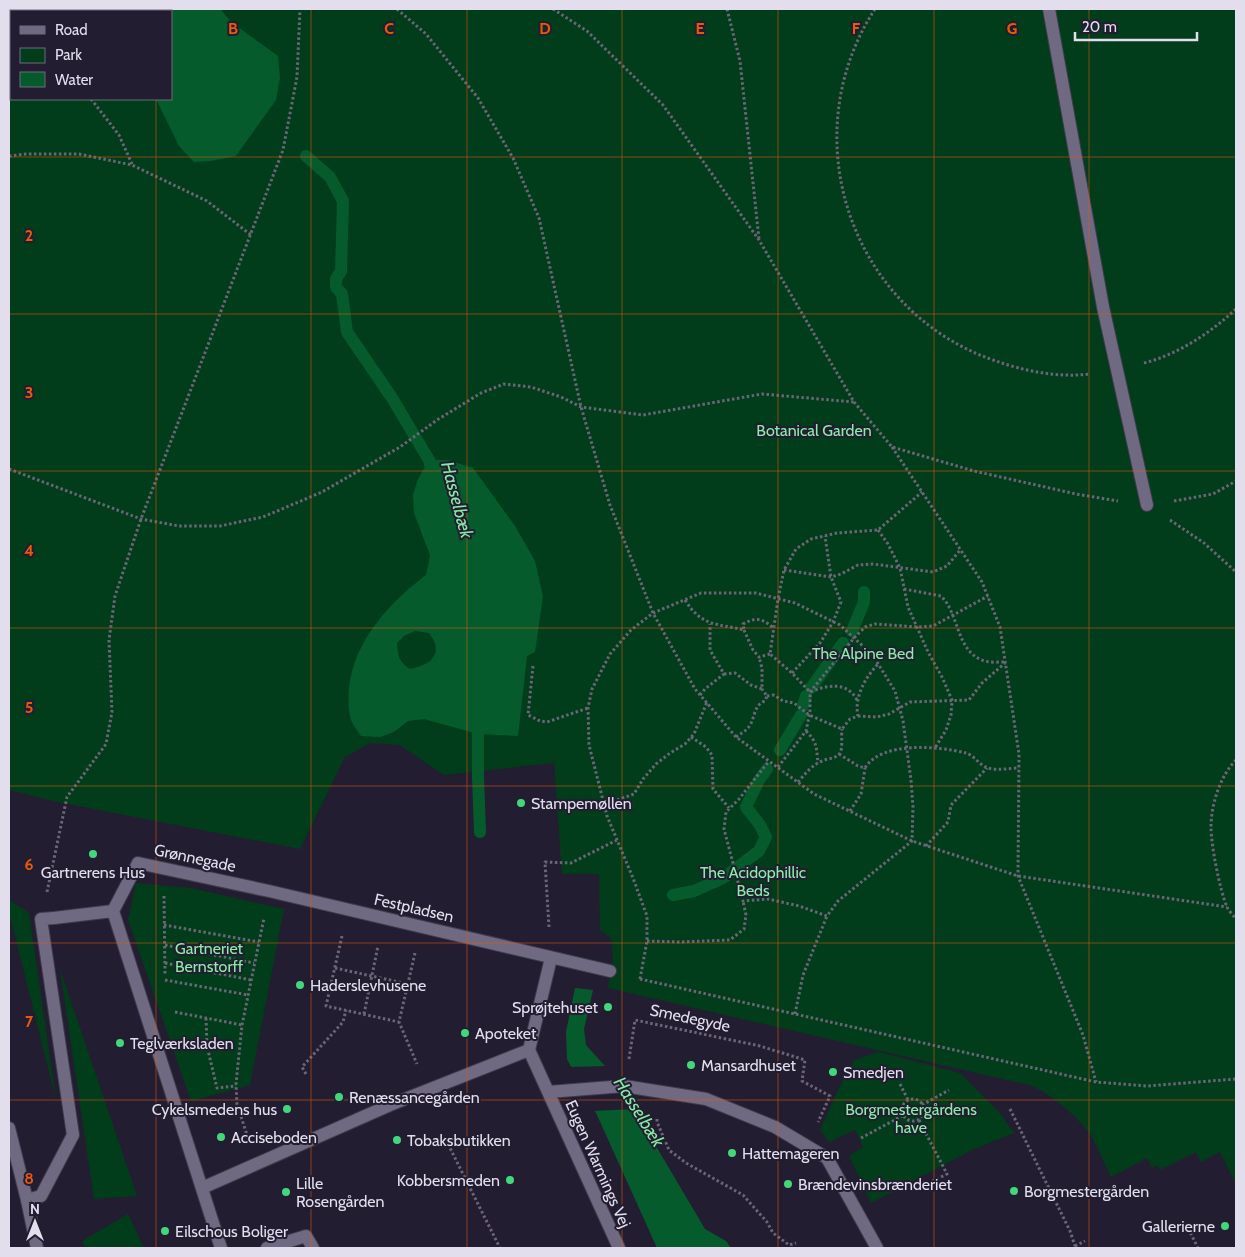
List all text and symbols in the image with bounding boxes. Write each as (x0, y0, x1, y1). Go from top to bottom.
legend (10, 10, 172, 100)
scale bar (1075, 10, 1198, 42)
text: 20 m (1082, 18, 1117, 36)
text: B (228, 19, 238, 38)
text: C (384, 19, 394, 38)
text: D (539, 19, 551, 38)
text: E (695, 19, 705, 38)
text: F (852, 19, 861, 38)
text: G (1007, 19, 1017, 38)
text: Road (55, 21, 88, 39)
text: Park (55, 46, 82, 64)
text: Water (55, 71, 93, 89)
text: 2 (25, 226, 33, 245)
text: 3 (25, 383, 33, 402)
park label: Botanical Garden (756, 421, 872, 440)
water label: Hasselbæk (436, 459, 478, 542)
text: 4 (24, 541, 34, 560)
park label: The Alpine Bed (812, 644, 914, 663)
text: 5 (25, 698, 33, 717)
place label: Stampemøllen (531, 794, 632, 813)
marker: Stampemøllen (515, 797, 527, 809)
street label: Grønnegade (152, 840, 238, 876)
marker: Gartnerens Hus (87, 848, 99, 860)
text: 6 (25, 855, 34, 874)
place label: Gartnerens Hus (41, 863, 146, 882)
park label: The Acidophillic Beds (700, 863, 806, 900)
street label: Festpladsen (372, 890, 456, 926)
park label: Gartneriet Bernstorff (175, 939, 244, 976)
place label: Haderslevhusene (310, 976, 426, 995)
marker: Haderslevhusene (294, 979, 306, 991)
place label: Sprøjtehuset (512, 998, 599, 1017)
street label: Smedegyde (648, 1000, 732, 1036)
marker: Sprøjtehuset (602, 1001, 614, 1013)
text: 7 (25, 1012, 34, 1031)
place label: Apoteket (475, 1024, 537, 1043)
marker: Apoteket (459, 1027, 471, 1039)
place label: Teglværksladen (130, 1034, 234, 1053)
marker: Teglværksladen (114, 1037, 126, 1049)
place label: Mansardhuset (701, 1056, 796, 1075)
marker: Mansardhuset (685, 1059, 697, 1071)
place label: Smedjen (843, 1063, 904, 1082)
marker: Smedjen (827, 1066, 839, 1078)
water label: Hasselbæk (609, 1073, 670, 1152)
place label: Renæssancegården (349, 1088, 480, 1107)
marker: Renæssancegården (333, 1091, 345, 1103)
street label: Eugen Warmings Vej (561, 1097, 635, 1231)
place label: Cykelsmedens hus (152, 1100, 277, 1119)
park label: Borgmestergårdens have (845, 1100, 977, 1137)
marker: Cykelsmedens hus (281, 1103, 293, 1115)
place label: Acciseboden (231, 1128, 317, 1147)
marker: Acciseboden (215, 1131, 227, 1143)
place label: Tobaksbutikken (407, 1131, 511, 1150)
marker: Tobaksbutikken (391, 1134, 403, 1146)
place label: Hattemageren (742, 1144, 839, 1163)
marker: Hattemageren (726, 1147, 738, 1159)
text: 8 (24, 1169, 34, 1188)
place label: Kobbersmeden (397, 1171, 500, 1190)
place label: Lille Rosengården (296, 1174, 384, 1211)
marker: Kobbersmeden (504, 1174, 516, 1186)
place label: Brændevinsbrænderiet (798, 1175, 953, 1194)
marker: Brændevinsbrænderiet (782, 1178, 794, 1190)
place label: Borgmestergården (1024, 1182, 1149, 1201)
marker: Borgmestergården (1008, 1185, 1020, 1197)
marker: Lille Rosengården (280, 1186, 292, 1198)
north arrow (10, 1197, 60, 1247)
text: N (30, 1200, 40, 1218)
place label: Gallerierne (1142, 1217, 1215, 1236)
marker: Gallerierne (1219, 1220, 1231, 1232)
place label: Eilschous Boliger (175, 1222, 289, 1241)
marker: Eilschous Boliger (159, 1225, 171, 1237)

